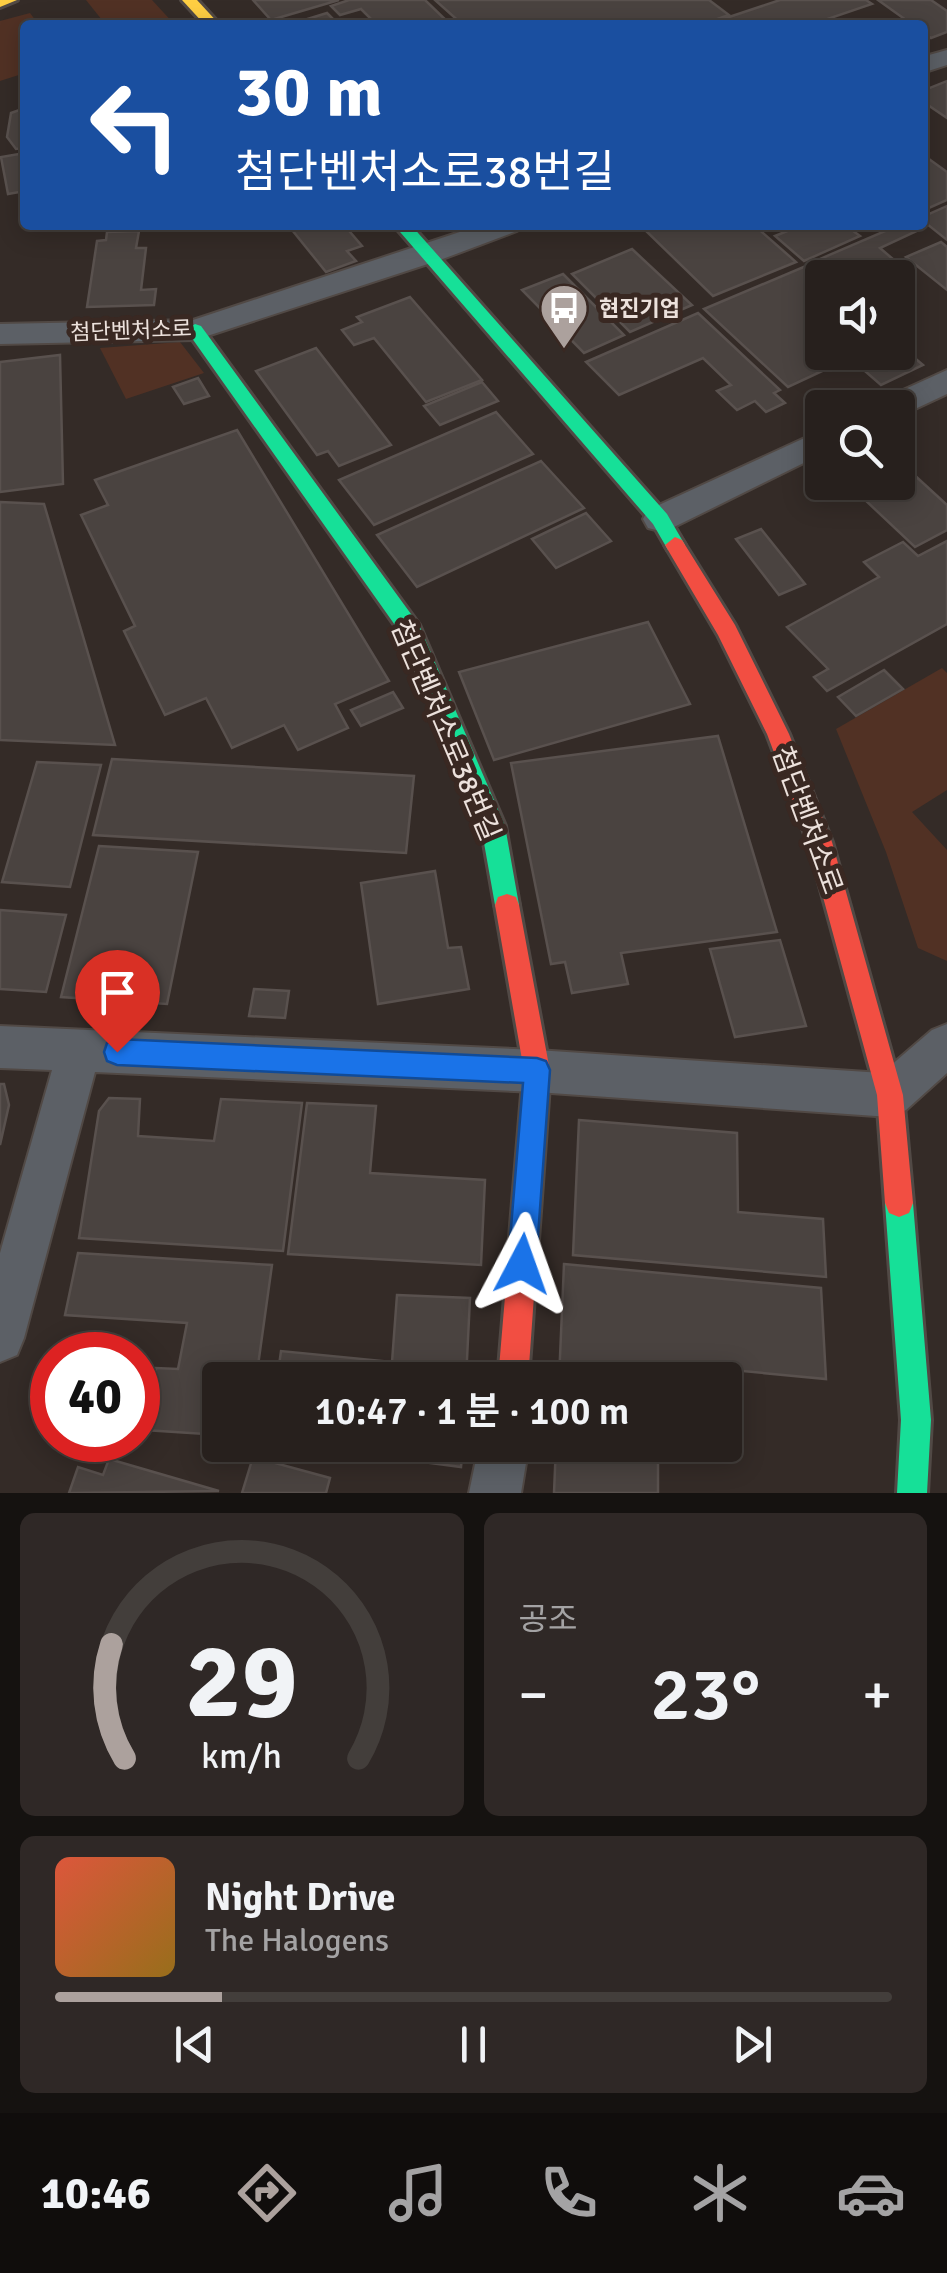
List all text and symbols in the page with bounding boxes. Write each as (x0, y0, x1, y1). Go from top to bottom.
text: 30 m (235, 49, 383, 135)
icon: left (70, 60, 200, 190)
text: 첨단벤처소로38번길 (235, 145, 615, 200)
map controls (805, 260, 915, 500)
button: sound (805, 260, 915, 370)
bus stop icon: 현진기업 (538, 282, 590, 350)
place label: 현진기업 (599, 295, 680, 322)
street label: 첨단벤처소로 (70, 315, 192, 346)
button: search (805, 390, 915, 500)
street label: 첨단벤처소로38번길 (383, 615, 507, 846)
street label: 첨단벤처소로 (765, 742, 849, 899)
pin (75, 950, 160, 1053)
icon: arrive (90, 965, 145, 1020)
position arrow (470, 1212, 574, 1316)
speed limit sign: 40 (30, 1332, 160, 1462)
text: 10:47 · 1 분 · 100 m (315, 1388, 629, 1435)
text: 공조 (519, 1600, 577, 1639)
text: 29 (186, 1618, 298, 1746)
text: 23° (650, 1648, 760, 1741)
text: − (519, 1661, 548, 1729)
text: + (862, 1661, 892, 1729)
text: km/h (201, 1734, 282, 1778)
text: Night Drive (205, 1874, 395, 1921)
text: The Halogens (205, 1921, 389, 1960)
icon: previous (167, 2017, 222, 2072)
icon: pause (446, 2017, 501, 2072)
icon: next (725, 2017, 780, 2072)
icon: directions (232, 2158, 302, 2228)
icon: music (383, 2158, 453, 2228)
icon: phone (534, 2158, 604, 2228)
icon: climate (685, 2158, 755, 2228)
icon: car (836, 2158, 906, 2228)
text: 10:46 (41, 2166, 151, 2221)

